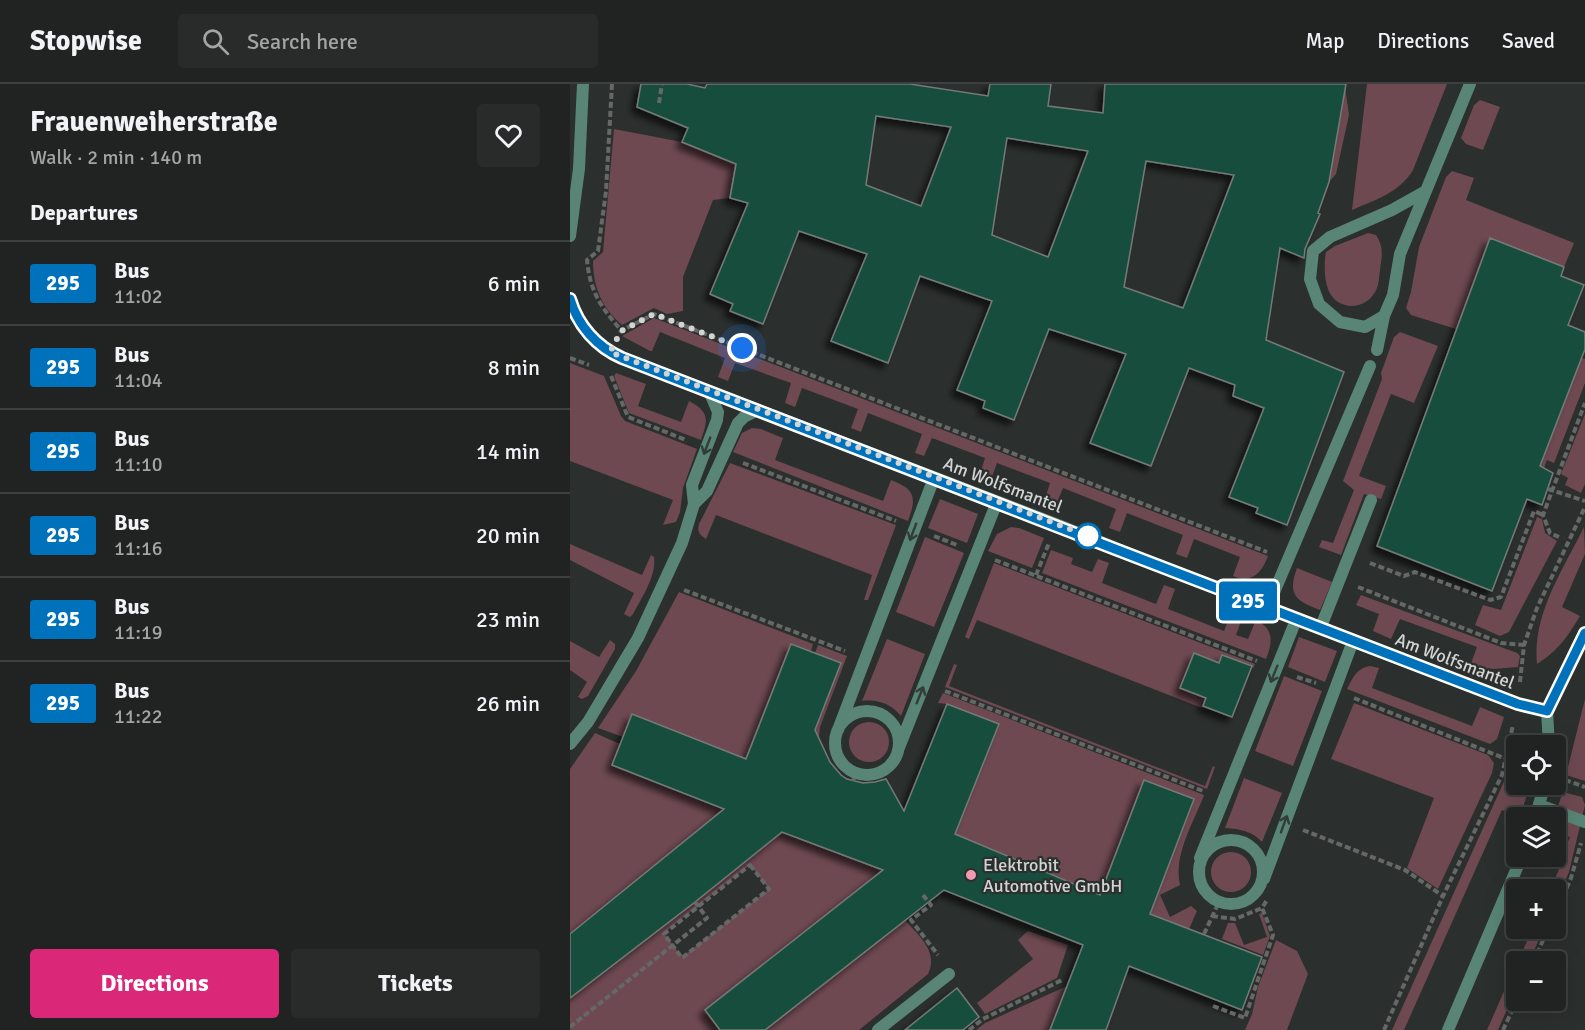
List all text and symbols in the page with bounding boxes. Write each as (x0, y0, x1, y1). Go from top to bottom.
search box (178, 14, 598, 68)
text: Stopwise (30, 24, 142, 58)
icon: search (199, 25, 232, 58)
text: Search here (247, 28, 358, 55)
text: Map (1306, 28, 1344, 54)
text: Directions (1377, 28, 1469, 54)
text: Saved (1502, 28, 1555, 54)
button: heart (477, 104, 540, 167)
text: Frauenweiherstraße (30, 105, 278, 139)
text: Walk · 2 min · 140 m (30, 145, 202, 170)
text: Departures (30, 199, 138, 226)
text: Bus (114, 257, 149, 284)
text: 295 (46, 270, 80, 296)
text: 6 min (488, 270, 540, 297)
text: 11:02 (114, 284, 163, 309)
your location (727, 333, 757, 363)
text: Bus (114, 341, 149, 368)
text: 295 (46, 354, 80, 380)
text: 8 min (488, 354, 540, 381)
text: 11:04 (114, 368, 163, 393)
text: Bus (114, 425, 149, 452)
one-way arrow (700, 436, 711, 454)
text: 295 (46, 438, 80, 464)
text: 14 min (476, 438, 540, 465)
text: 11:10 (114, 452, 163, 477)
street label: Am Wolfsmantel (940, 452, 1066, 518)
text: Bus (114, 509, 149, 536)
text: 295 (46, 522, 80, 548)
text: 20 min (476, 522, 540, 549)
one-way arrow (907, 522, 918, 541)
unlabelled marker (1075, 523, 1101, 549)
text: 11:16 (114, 536, 163, 561)
line badge: 295 (1214, 582, 1282, 620)
text: 295 (1231, 588, 1265, 614)
text: Bus (114, 593, 149, 620)
text: 295 (46, 606, 80, 632)
text: 23 min (476, 606, 540, 633)
text: 11:19 (114, 620, 163, 645)
street label: Am Wolfsmantel (1392, 628, 1518, 694)
one-way arrow (1268, 664, 1279, 683)
text: Bus (114, 677, 149, 704)
one-way arrow (915, 687, 926, 705)
text: 295 (46, 690, 80, 716)
text: 26 min (476, 690, 540, 717)
text: 11:22 (114, 704, 163, 729)
map controls (1506, 735, 1566, 1011)
button: locate (1506, 735, 1566, 795)
button: layers (1506, 807, 1566, 867)
one-way arrow (1279, 815, 1290, 833)
place label: Elektrobit Automotive GmbH (983, 854, 1122, 897)
marker: Elektrobit Automotive GmbH (964, 868, 978, 882)
button: + (1506, 879, 1566, 939)
button: Directions (30, 949, 279, 1018)
button: Tickets (291, 949, 540, 1018)
button: − (1506, 951, 1566, 1011)

